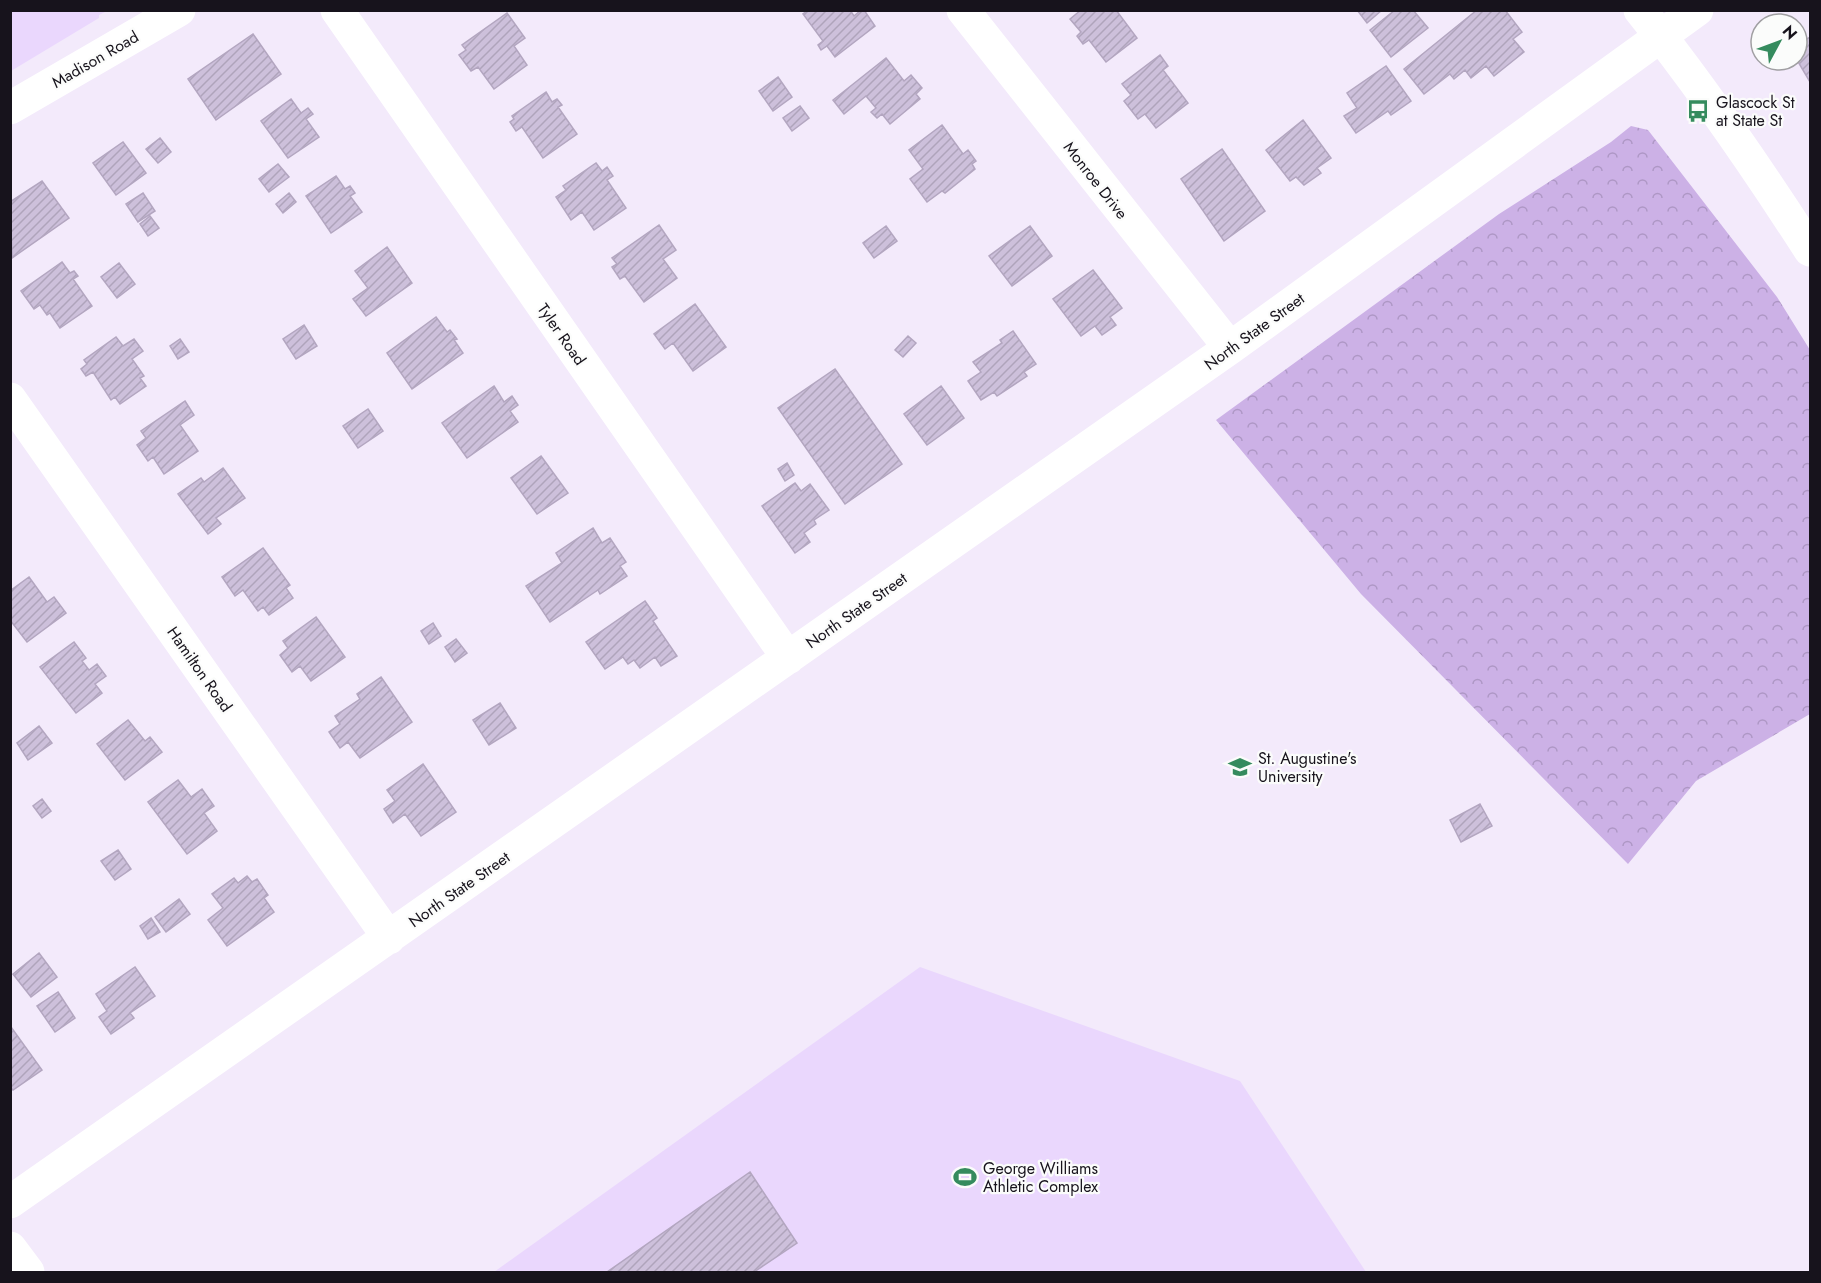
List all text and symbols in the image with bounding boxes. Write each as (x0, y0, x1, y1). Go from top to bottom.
north arrow (1749, 12, 1809, 72)
text: N (1777, 20, 1803, 45)
street label: Madison Road (48, 25, 143, 94)
place label: Glascock St at State St (1716, 91, 1795, 132)
bus stop icon: Glascock St at State St (1685, 98, 1711, 124)
street label: Monroe Drive (1058, 137, 1133, 224)
street label: North State Street (1199, 287, 1309, 376)
street label: Tyler Road (532, 299, 591, 370)
street label: North State Street (801, 567, 912, 654)
street label: Hamilton Road (162, 622, 238, 717)
place label: St. Augustine's University (1258, 747, 1356, 788)
school or university icon: St. Augustine's University (1227, 754, 1253, 780)
street label: North State Street (404, 846, 515, 933)
place label: George Williams Athletic Complex (983, 1157, 1098, 1198)
sports icon: George Williams Athletic Complex (952, 1164, 978, 1190)

